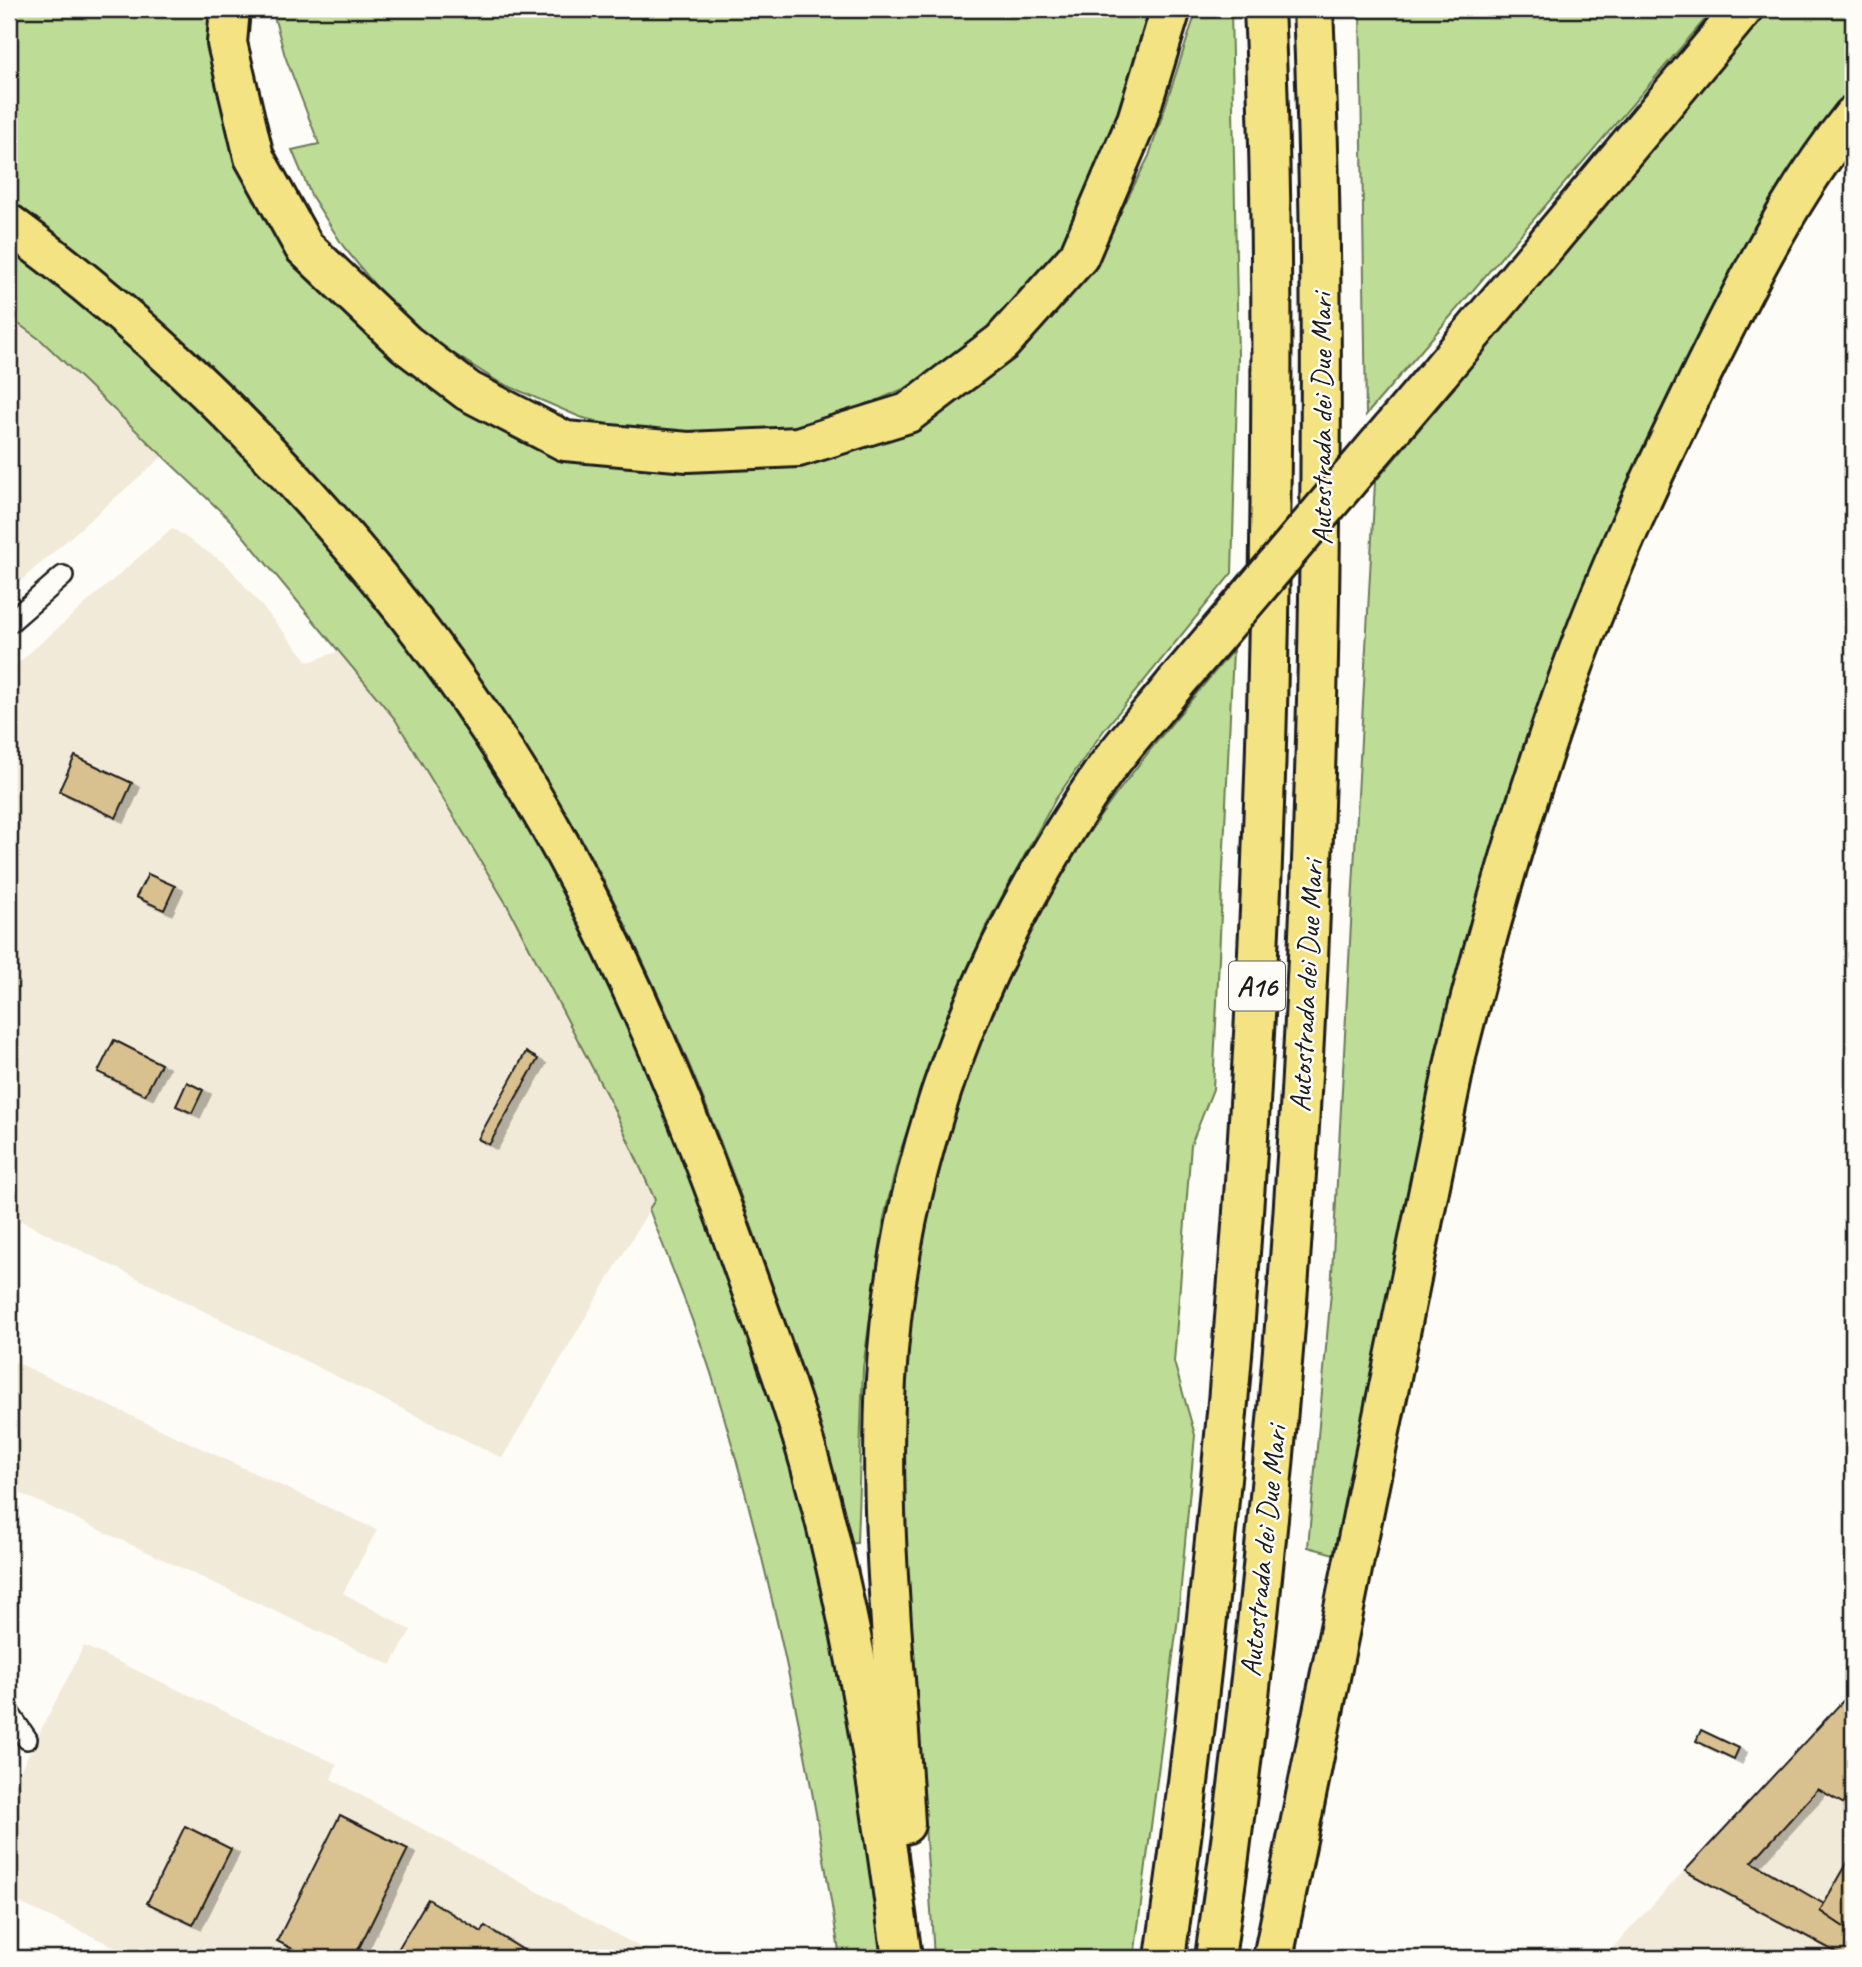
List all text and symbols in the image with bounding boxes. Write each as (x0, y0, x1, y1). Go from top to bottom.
street label: Autostrada dei Due Mari (1302, 290, 1340, 545)
street label: Autostrada dei Due Mari (1280, 856, 1332, 1113)
road number: A16 (1229, 962, 1285, 1010)
street label: Autostrada dei Due Mari (1231, 1420, 1295, 1678)

